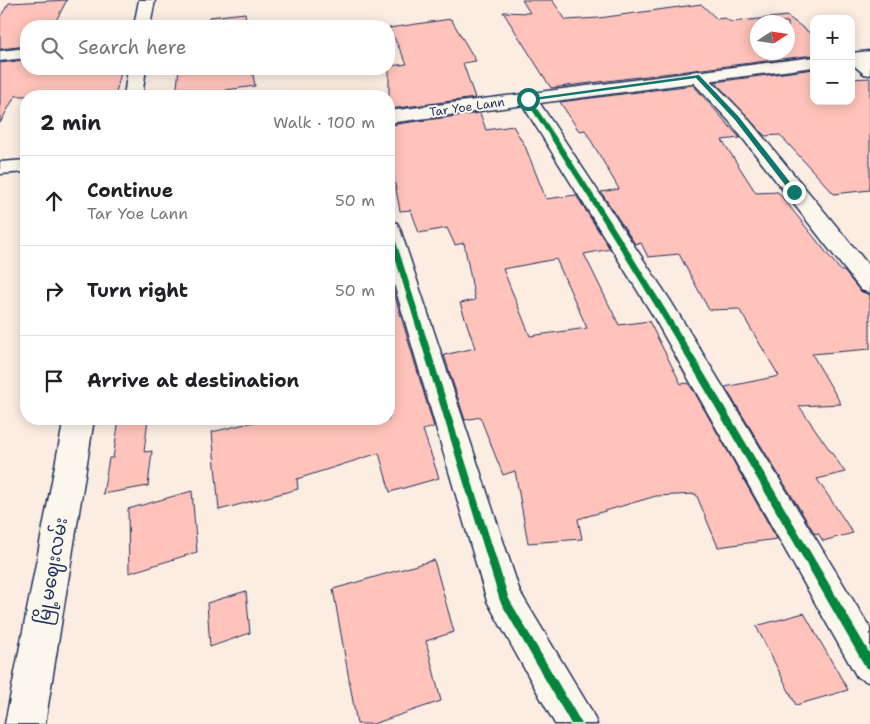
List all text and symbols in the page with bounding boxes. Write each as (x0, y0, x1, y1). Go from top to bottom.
north arrow (750, 15, 795, 60)
map controls (810, 15, 855, 105)
button: + (810, 15, 855, 60)
search box (20, 20, 395, 75)
icon: search (38, 34, 66, 62)
text: Search here (78, 35, 187, 60)
button: − (810, 60, 855, 105)
route start (517, 88, 540, 111)
street label: Tar Yoe Lann (428, 94, 506, 120)
text: 2 min (40, 109, 101, 137)
text: Walk · 100 m (273, 112, 375, 133)
text: Continue (87, 178, 173, 203)
route end (783, 181, 806, 204)
icon: ahead (40, 187, 68, 215)
text: 50 m (335, 190, 375, 211)
text: Tar Yoe Lann (87, 203, 188, 224)
icon: right (40, 277, 68, 305)
text: Turn right (87, 278, 188, 303)
text: 50 m (335, 280, 375, 301)
icon: arrive (40, 367, 68, 395)
text: Arrive at destination (87, 368, 299, 393)
street label: မြို့မဈေးလမ်း (29, 515, 76, 627)

